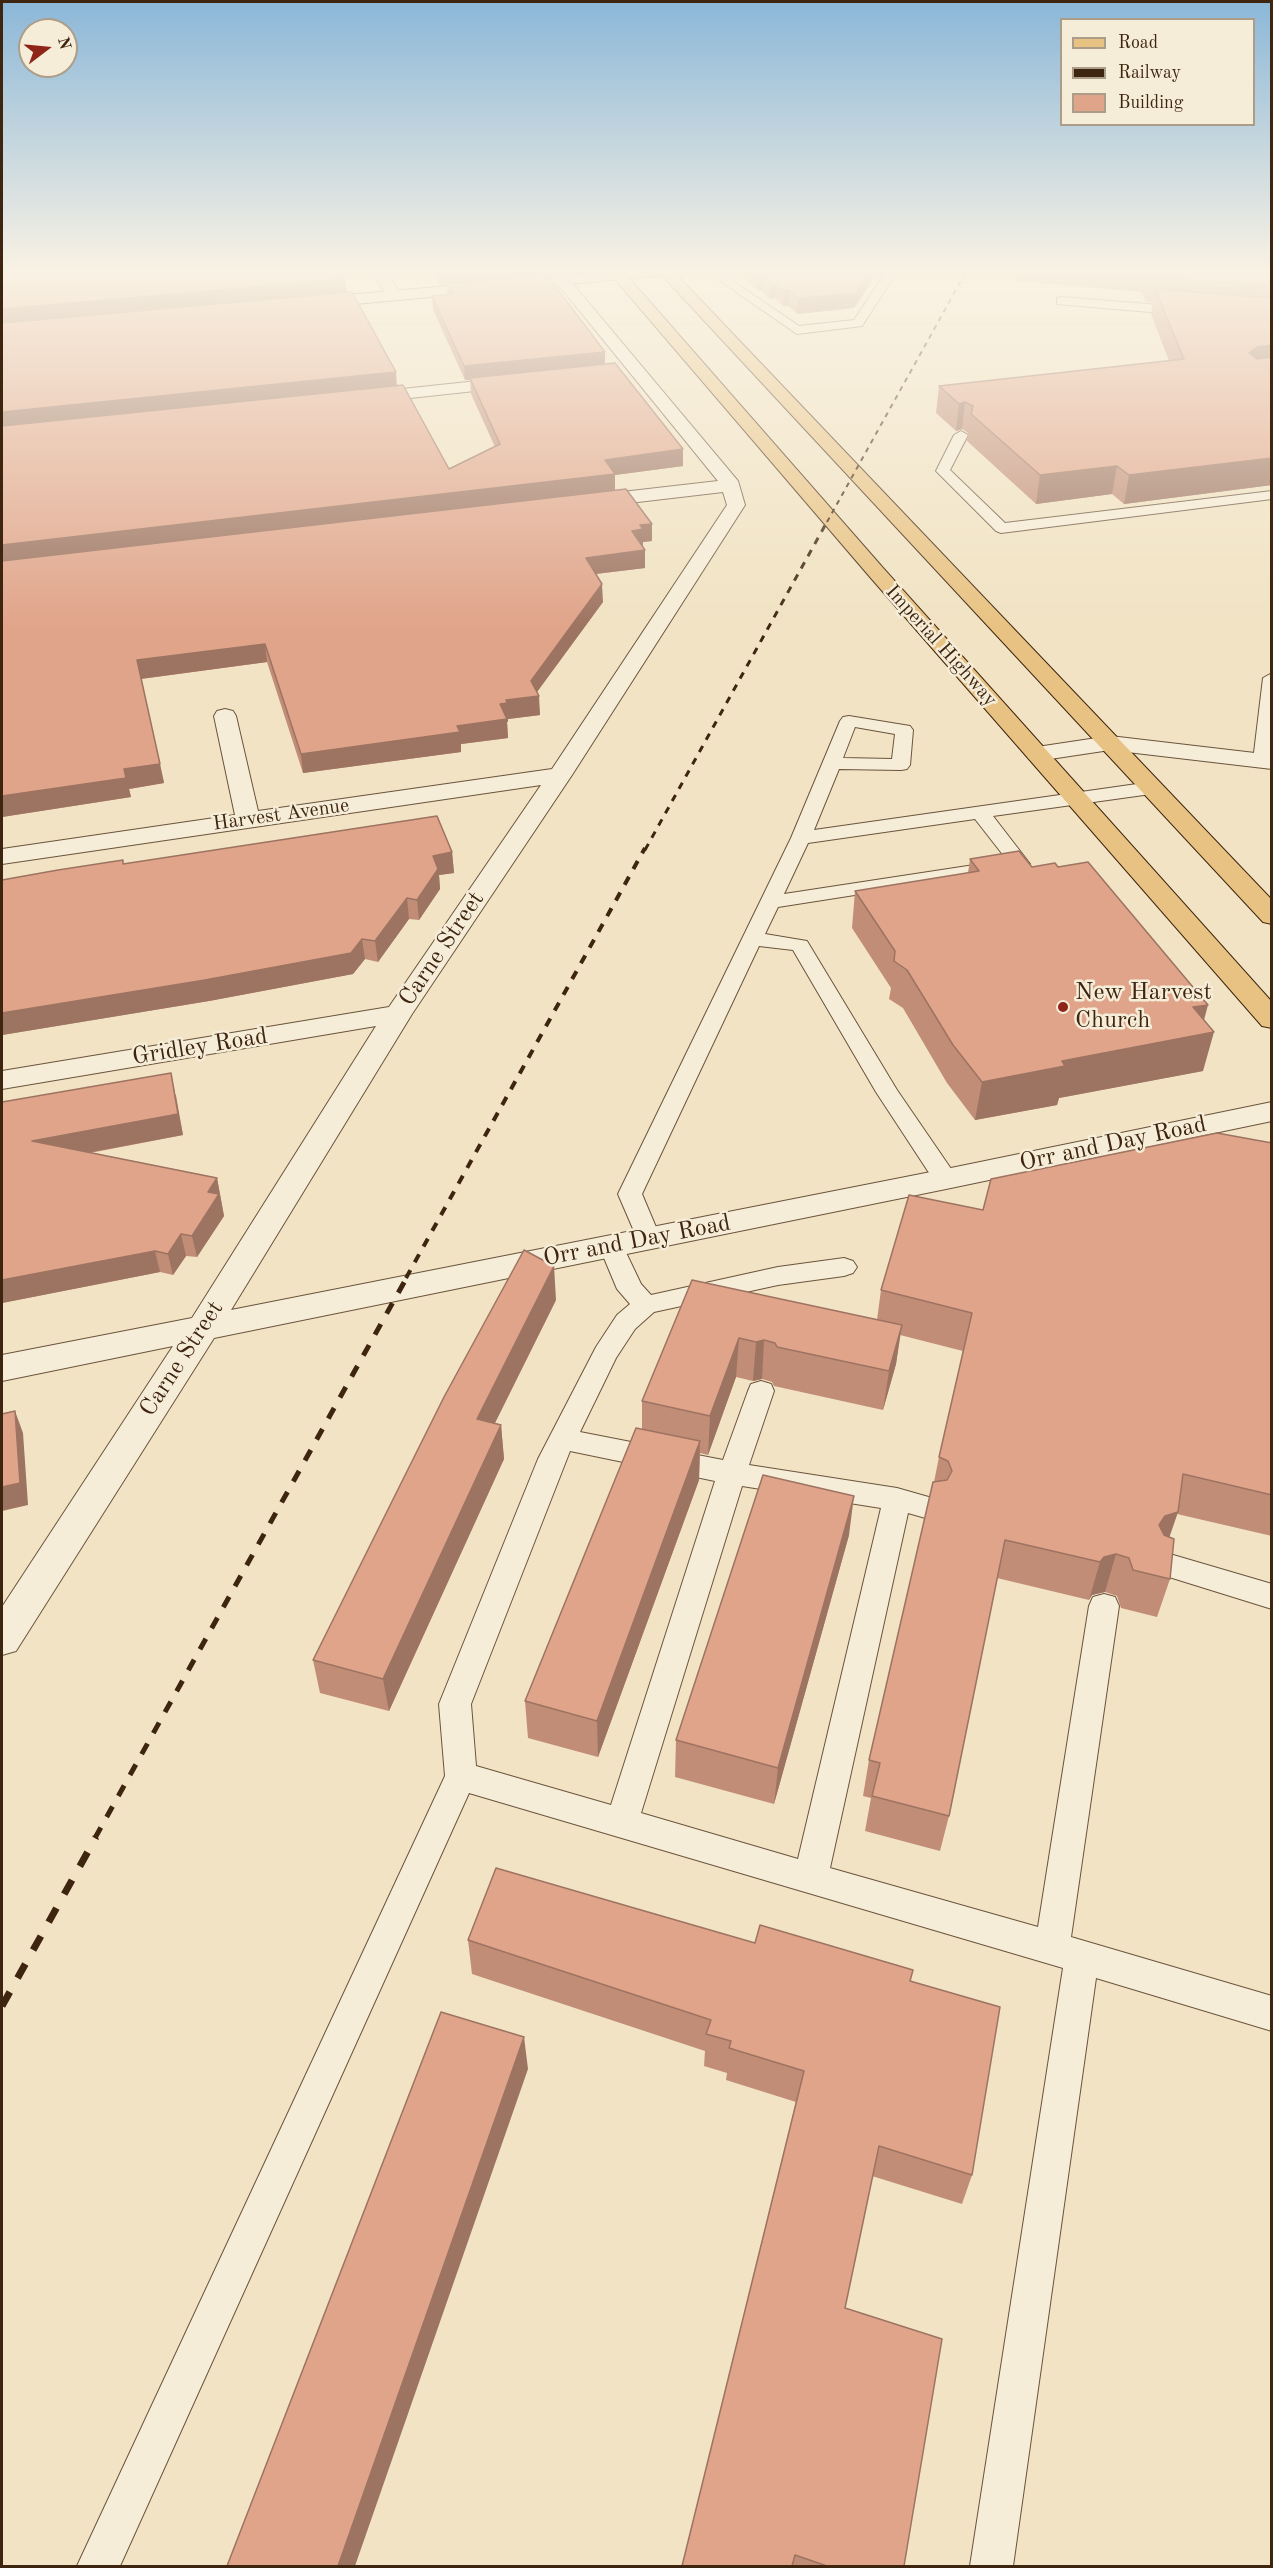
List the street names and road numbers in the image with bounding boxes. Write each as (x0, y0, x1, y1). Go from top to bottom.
street label: Imperial Highway (880, 580, 1002, 712)
street label: Harvest Avenue (211, 794, 351, 836)
street label: Carne Street (393, 886, 491, 1012)
street label: Gridley Road (130, 1022, 270, 1072)
street label: Orr and Day Road (1017, 1110, 1209, 1178)
street label: Orr and Day Road (541, 1209, 733, 1273)
street label: Carne Street (134, 1296, 230, 1422)

